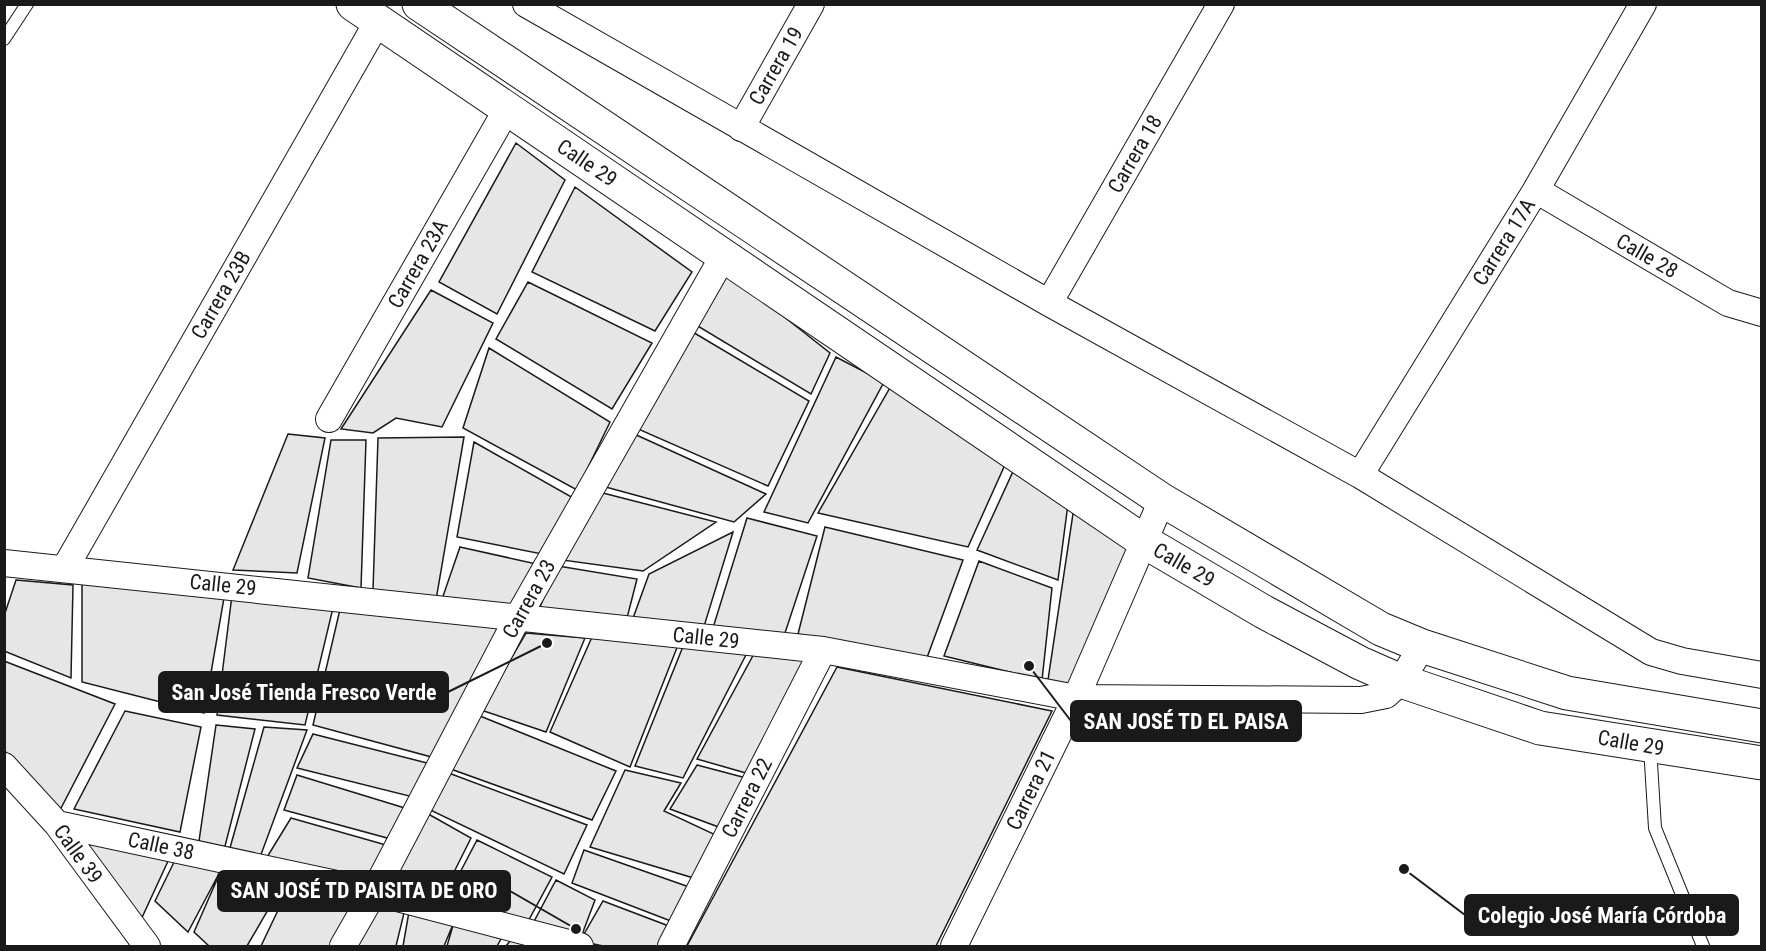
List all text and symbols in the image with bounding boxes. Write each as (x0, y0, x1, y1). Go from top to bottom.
street label: Carrera 19 (744, 23, 808, 109)
street label: Carrera 18 (1103, 111, 1167, 197)
street label: Calle 29 (553, 134, 621, 192)
street label: Carrera 17A (1468, 194, 1540, 290)
street label: Carrera 23A (383, 216, 453, 312)
street label: Calle 28 (1612, 229, 1682, 283)
street label: Carrera 23B (186, 247, 256, 343)
street label: Calle 29 (1149, 538, 1219, 592)
street label: Carrera 23 (498, 556, 560, 642)
street label: Calle 29 (188, 570, 258, 600)
street label: Calle 29 (671, 623, 741, 653)
callout: San José Tienda Fresco Verde (159, 672, 448, 712)
text: San José Tienda Fresco Verde (171, 680, 437, 705)
callout: SAN JOSÉ TD EL PAISA (1071, 701, 1301, 741)
text: SAN JOSÉ TD EL PAISA (1083, 709, 1289, 734)
street label: Calle 29 (1596, 725, 1666, 761)
street label: Carrera 21 (1001, 746, 1061, 834)
street label: Carrera 22 (717, 754, 777, 842)
street label: Calle 39 (49, 820, 107, 888)
street label: Calle 38 (126, 827, 196, 865)
callout: SAN JOSÉ TD PAISITA DE ORO (218, 871, 510, 911)
text: SAN JOSÉ TD PAISITA DE ORO (230, 878, 498, 903)
callout: Colegio José María Córdoba (1465, 895, 1738, 935)
text: Colegio José María Córdoba (1478, 903, 1726, 928)

